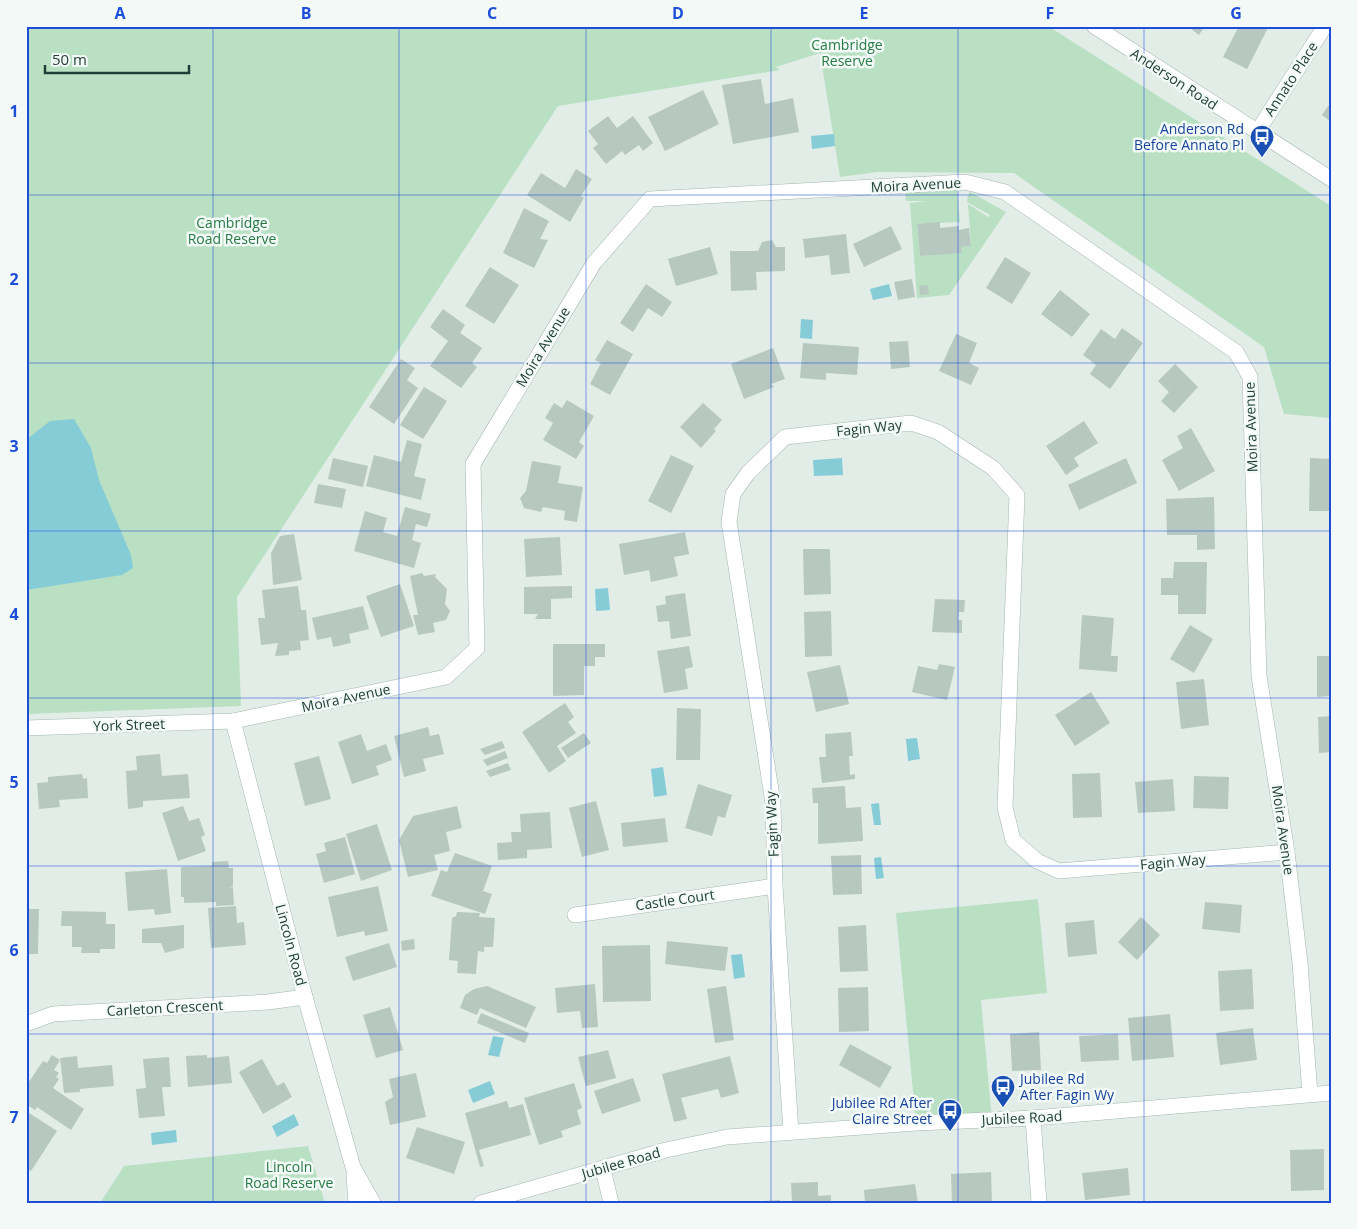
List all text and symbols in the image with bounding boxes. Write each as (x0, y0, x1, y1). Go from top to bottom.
text: A (114, 2, 126, 24)
text: B (301, 2, 311, 24)
text: C (487, 2, 497, 24)
text: D (672, 2, 684, 24)
text: E (860, 2, 869, 24)
text: F (1046, 2, 1054, 24)
text: G (1230, 2, 1242, 24)
park label: Cambridge Reserve (811, 35, 883, 70)
street label: Annato Place (1259, 38, 1322, 120)
scale bar (45, 42, 189, 74)
street label: Anderson Road (1127, 43, 1222, 114)
text: 50 m (52, 49, 87, 69)
text: 1 (9, 100, 19, 122)
place label: Anderson Rd Before Annato Pl (1134, 119, 1244, 154)
bus stop icon: Anderson Rd Before Annato Pl (1249, 124, 1275, 158)
street label: Moira Avenue (870, 173, 962, 196)
park label: Cambridge Road Reserve (188, 213, 276, 248)
text: 2 (9, 268, 19, 290)
street label: Moira Avenue (511, 303, 574, 390)
street label: Moira Avenue (1239, 381, 1262, 473)
street label: Fagin Way (835, 414, 904, 440)
text: 3 (9, 435, 19, 457)
text: 4 (9, 603, 19, 625)
street label: Moira Avenue (300, 679, 392, 716)
street label: York Street (93, 714, 165, 735)
text: 5 (9, 771, 19, 793)
street label: Moira Avenue (1268, 784, 1299, 876)
street label: Fagin Way (760, 790, 783, 858)
street label: Fagin Way (1139, 849, 1208, 874)
street label: Castle Court (634, 885, 716, 914)
street label: Lincoln Road (271, 902, 311, 988)
text: 6 (9, 939, 19, 961)
street label: Carleton Crescent (106, 995, 224, 1020)
place label: Jubilee Rd After Fagin Wy (1018, 1069, 1115, 1104)
bus stop icon: Jubilee Rd After Fagin Wy (990, 1074, 1016, 1108)
place label: Jubilee Rd After Claire Street (830, 1093, 932, 1128)
bus stop icon: Jubilee Rd After Claire Street (937, 1098, 963, 1132)
text: 7 (9, 1106, 19, 1128)
street label: Jubilee Road (979, 1106, 1063, 1129)
street label: Jubilee Road (578, 1142, 662, 1183)
park label: Lincoln Road Reserve (245, 1157, 333, 1192)

